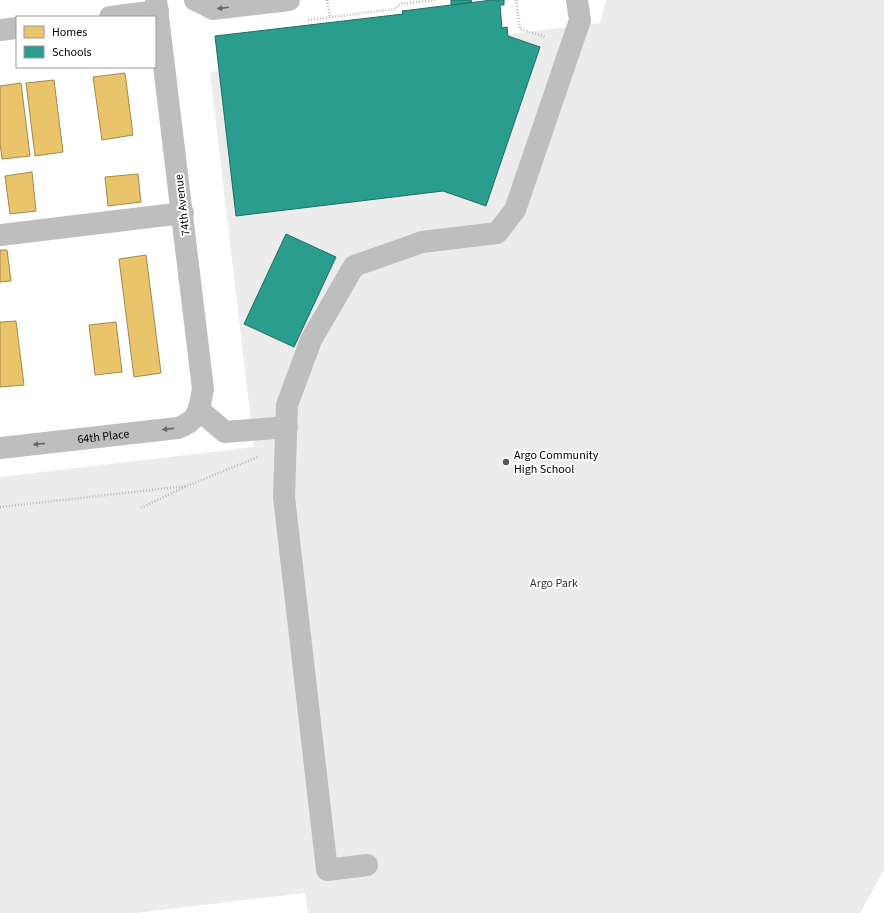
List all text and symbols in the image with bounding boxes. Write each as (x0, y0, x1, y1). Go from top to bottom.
one-way arrow (216, 5, 229, 11)
legend (16, 16, 156, 68)
text: Homes (52, 24, 87, 41)
text: Schools (52, 44, 92, 61)
street label: 74th Avenue (170, 173, 195, 237)
street label: 64th Place (77, 426, 130, 448)
one-way arrow (162, 426, 174, 432)
one-way arrow (33, 440, 45, 447)
place label: Argo Community High School (514, 447, 599, 478)
marker: Argo Community High School (501, 457, 511, 467)
park label: Argo Park (530, 575, 578, 592)

